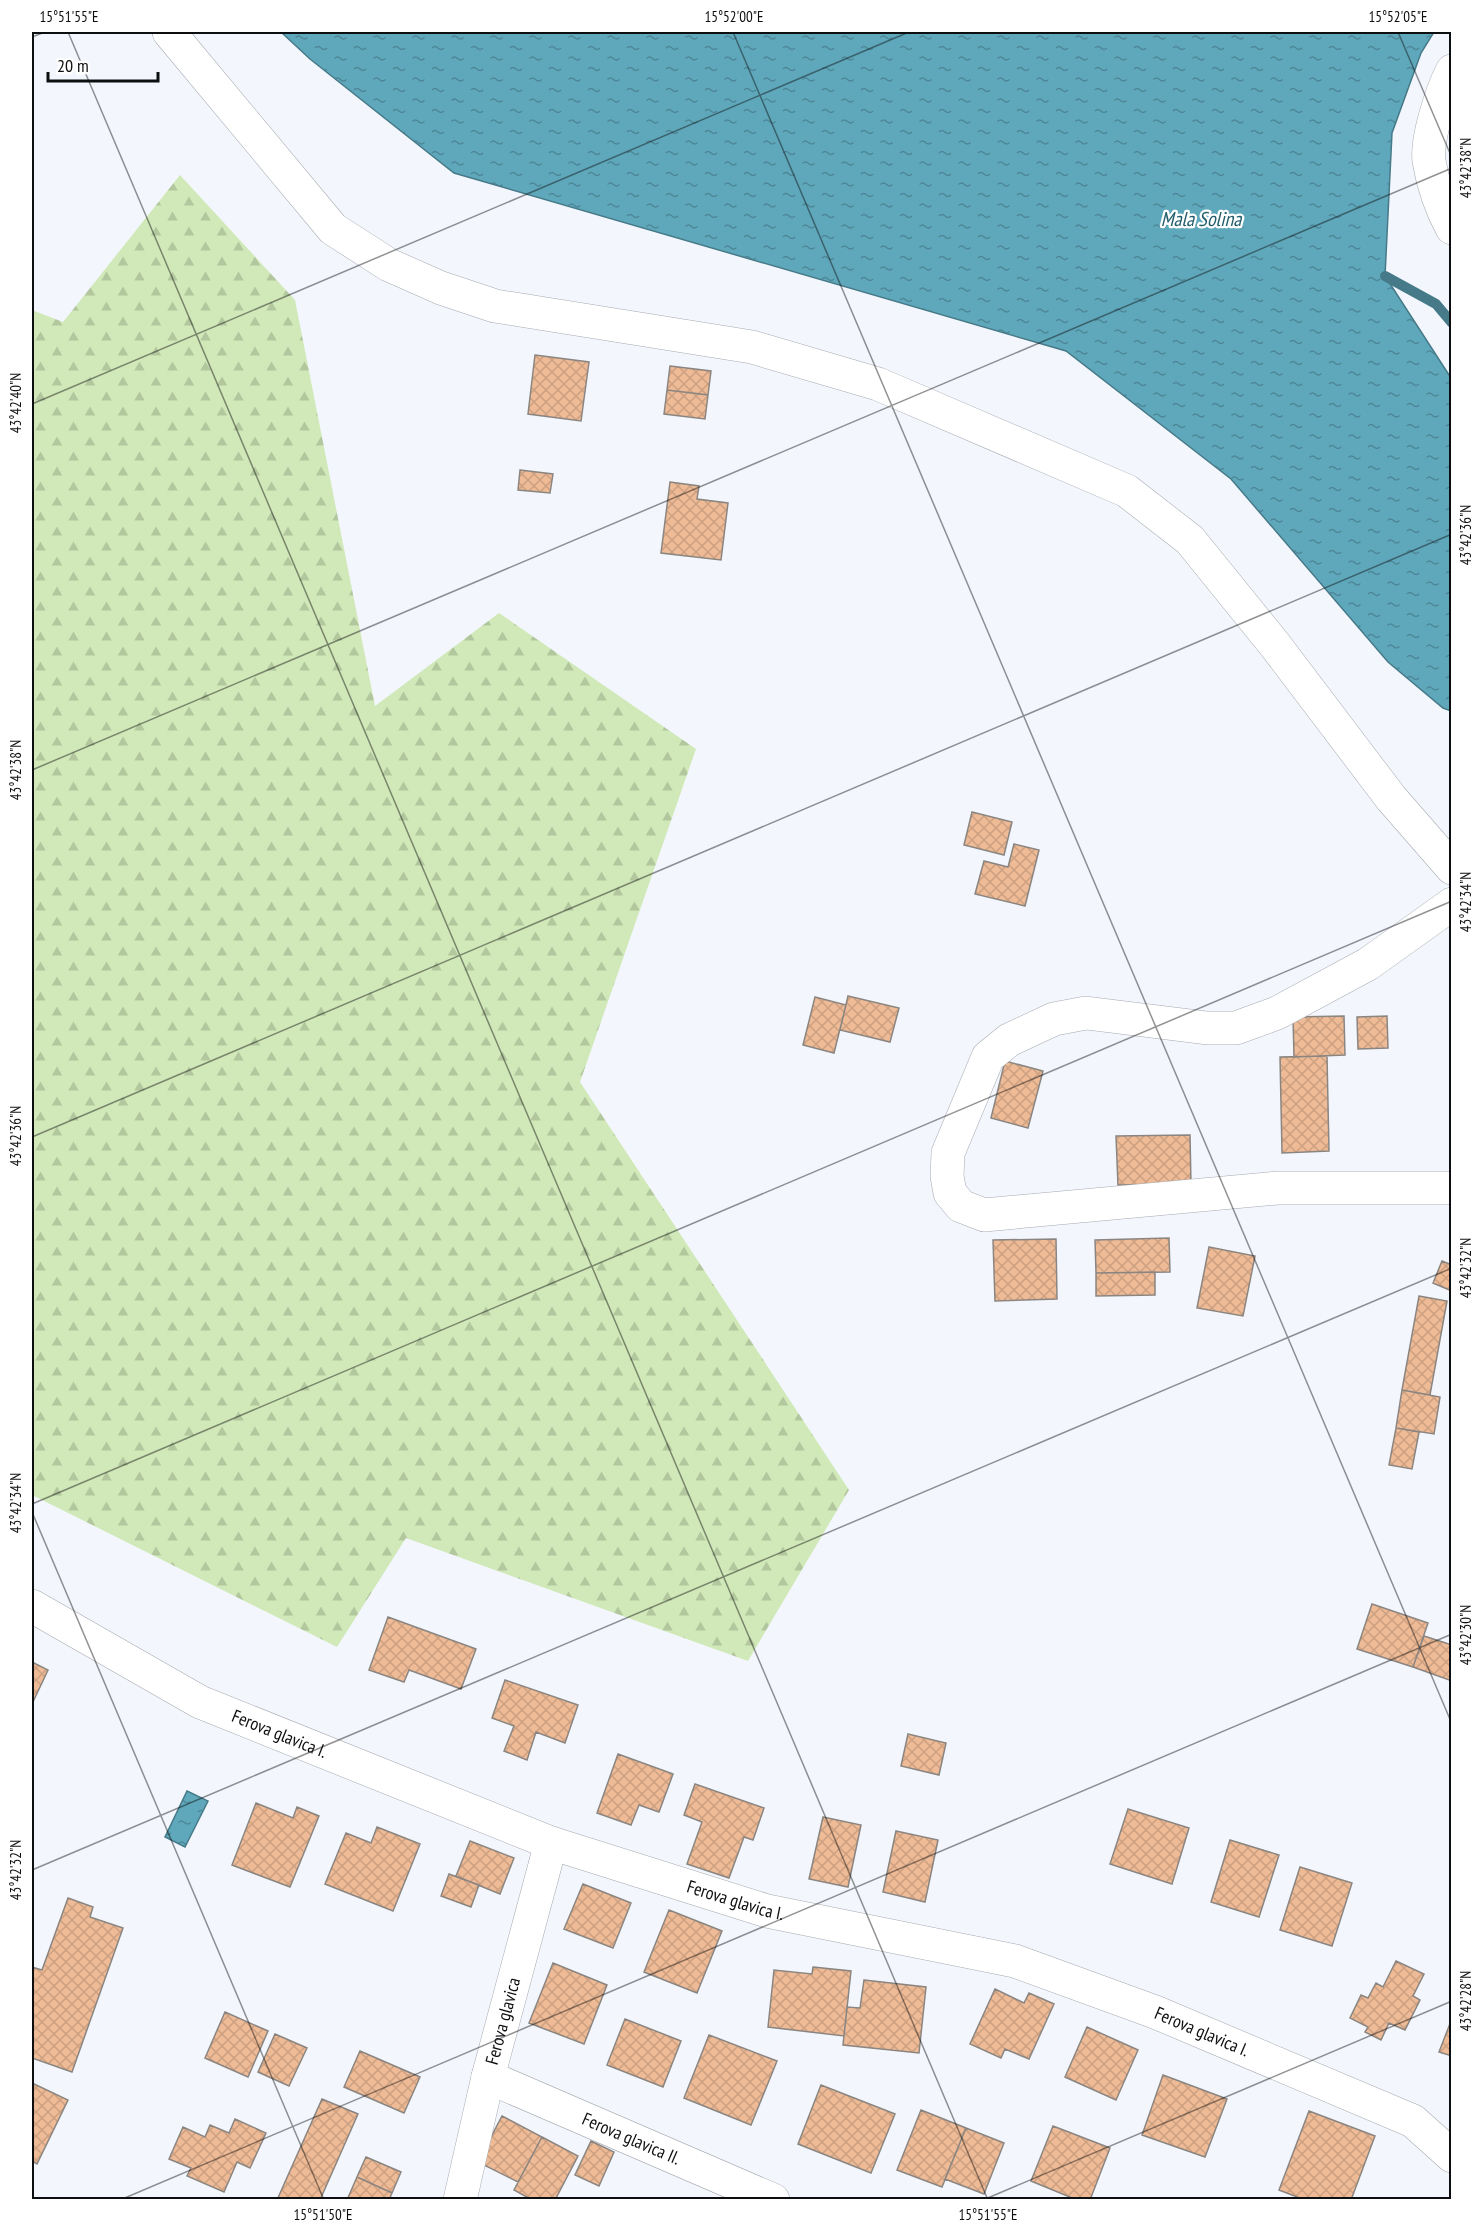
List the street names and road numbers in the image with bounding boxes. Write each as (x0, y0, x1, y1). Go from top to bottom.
street label: Ferova glavica I. (229, 1704, 330, 1763)
street label: Ferova glavica I. (684, 1875, 786, 1925)
street label: Ferova glavica (480, 1975, 525, 2067)
street label: Ferova glavica I. (1151, 2001, 1253, 2061)
street label: Ferova glavica II. (579, 2107, 684, 2170)

